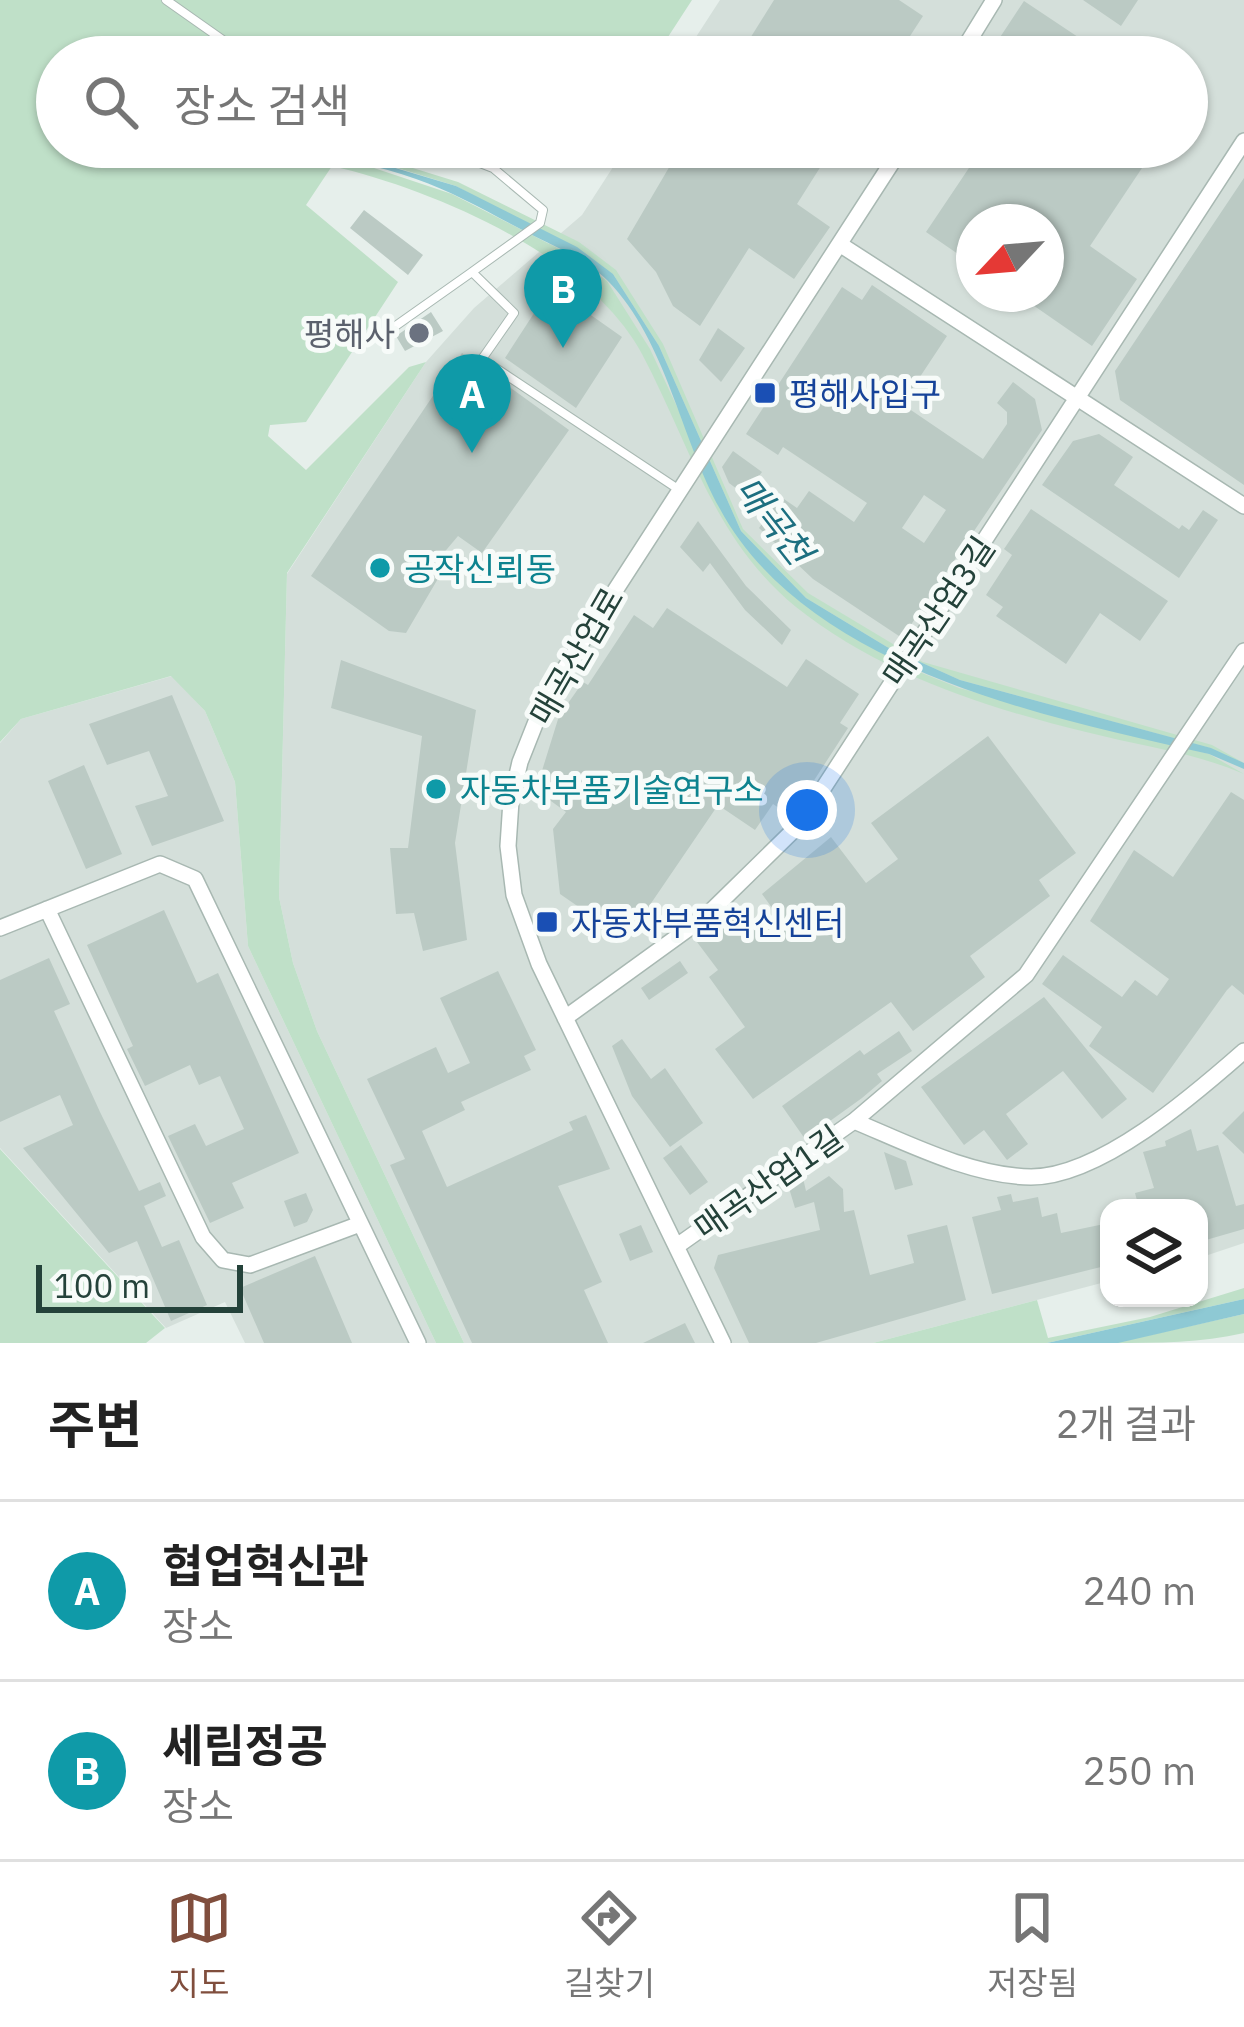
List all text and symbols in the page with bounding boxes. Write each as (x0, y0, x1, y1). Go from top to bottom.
search box (36, 36, 1208, 168)
icon: search (78, 69, 144, 135)
text: 장소 검색 (174, 76, 350, 134)
north arrow (956, 204, 1064, 312)
pin: B (524, 249, 602, 348)
place label: 평해사 (304, 312, 395, 355)
marker: 평해사 (406, 320, 432, 346)
pin: A (433, 354, 511, 453)
place label: 평해사입구 (789, 372, 941, 415)
marker: 평해사입구 (752, 380, 778, 406)
water label: 매곡천 (725, 466, 825, 577)
street label: 매곡산업3길 (872, 528, 1004, 694)
place label: 공작신뢰동 (404, 547, 556, 590)
marker: 공작신뢰동 (367, 555, 393, 581)
street label: 매곡산업로 (519, 580, 633, 732)
place label: 자동차부품기술연구소 (460, 768, 764, 811)
marker: 자동차부품기술연구소 (423, 776, 449, 802)
your location (777, 780, 837, 840)
place label: 자동차부품혁신센터 (571, 901, 844, 944)
marker: 자동차부품혁신센터 (534, 909, 560, 935)
street label: 매곡산업1길 (685, 1115, 851, 1249)
map controls (1100, 1199, 1208, 1307)
button: layers (1100, 1199, 1208, 1307)
scale bar (36, 1259, 243, 1312)
text: 100 m (54, 1264, 150, 1307)
text: 주변 (48, 1391, 142, 1457)
text: 2개 결과 (1056, 1398, 1196, 1449)
text: 협업혁신관 (162, 1536, 369, 1594)
text: A (74, 1565, 100, 1616)
text: 240 m (1083, 1565, 1196, 1616)
text: 장소 (162, 1600, 234, 1651)
text: 세림정공 (162, 1716, 328, 1774)
text: B (74, 1745, 100, 1796)
text: 250 m (1083, 1745, 1196, 1796)
text: 장소 (162, 1780, 234, 1831)
tab: 지도 (166, 1885, 232, 2005)
tab: 길찾기 (564, 1885, 655, 2005)
tab: 저장됨 (987, 1885, 1078, 2005)

